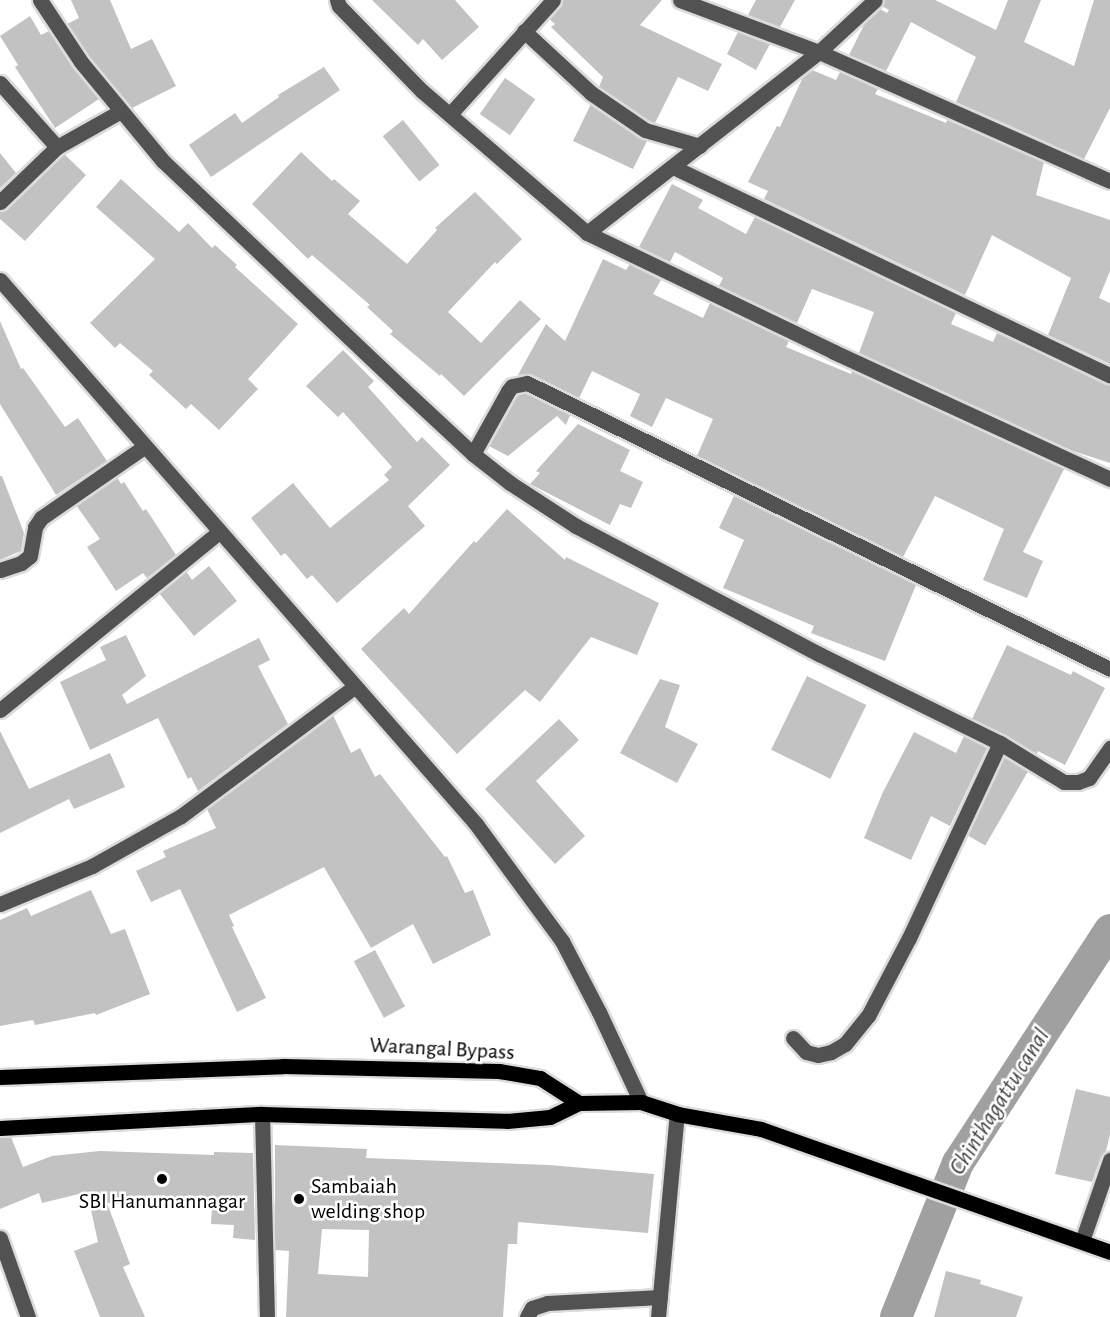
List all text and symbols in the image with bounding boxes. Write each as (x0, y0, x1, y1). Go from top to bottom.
water label: Chinthagattu canal (943, 1023, 1057, 1181)
street label: Warangal Bypass (369, 1032, 515, 1066)
marker: SBI Hanumannagar (155, 1172, 169, 1186)
place label: Sambaiah welding shop (311, 1173, 425, 1224)
place label: SBI Hanumannagar (79, 1189, 245, 1215)
marker: Sambaiah welding shop (292, 1192, 306, 1206)

